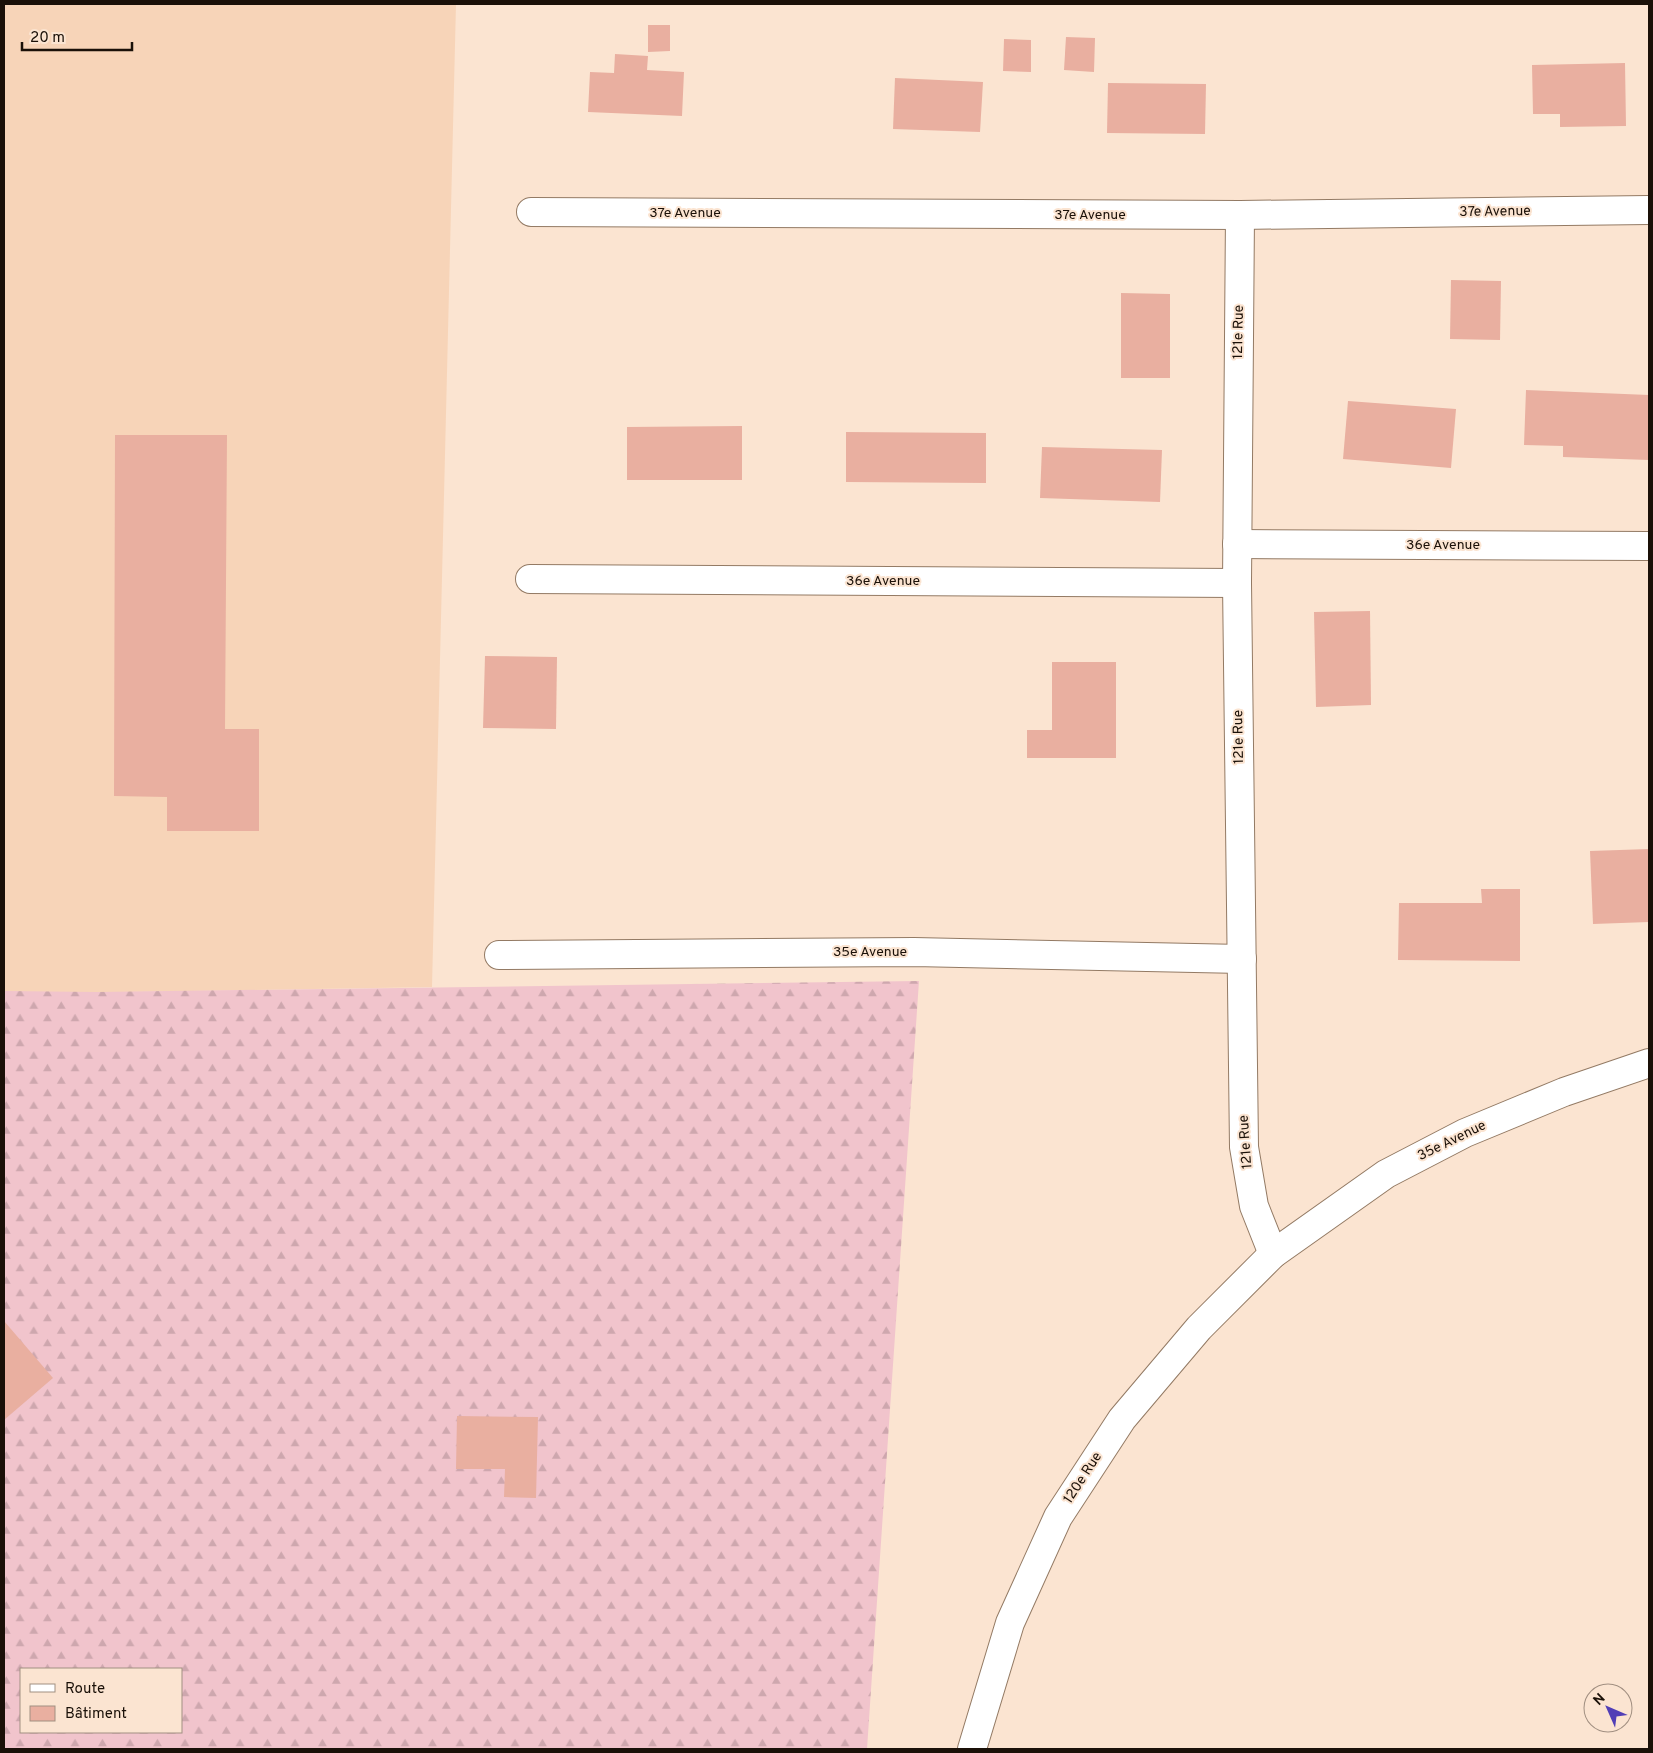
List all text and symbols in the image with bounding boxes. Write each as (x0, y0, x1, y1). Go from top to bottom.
scale bar (22, 20, 132, 52)
text: 20 m (30, 29, 65, 48)
street label: 37e Avenue (1459, 203, 1531, 221)
street label: 37e Avenue (649, 205, 721, 222)
street label: 37e Avenue (1054, 207, 1126, 224)
street label: 121e Rue (1230, 305, 1248, 359)
street label: 36e Avenue (1406, 537, 1480, 554)
street label: 36e Avenue (846, 573, 920, 590)
street label: 121e Rue (1230, 710, 1248, 764)
street label: 35e Avenue (833, 944, 907, 961)
street label: 121e Rue (1236, 1114, 1256, 1170)
street label: 35e Avenue (1415, 1117, 1489, 1165)
street label: 120e Rue (1060, 1449, 1106, 1507)
legend (20, 1668, 182, 1733)
text: Route (65, 1680, 105, 1699)
north arrow (1583, 1683, 1633, 1733)
text: N (1590, 1690, 1609, 1709)
text: Bâtiment (65, 1705, 127, 1724)

